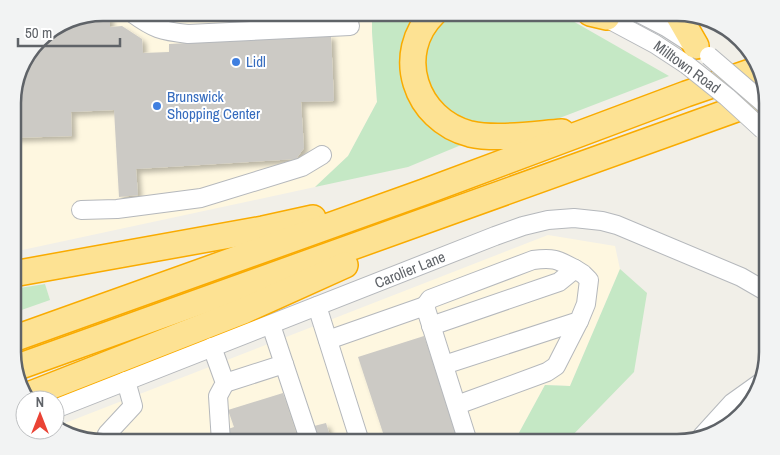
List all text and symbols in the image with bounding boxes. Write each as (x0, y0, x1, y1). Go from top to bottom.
scale bar (18, 15, 120, 47)
text: 50 m (25, 22, 52, 43)
street label: Milltown Road (650, 35, 725, 98)
place label: Lidl (246, 51, 266, 72)
marker: Lidl (230, 56, 242, 68)
place label: Brunswick Shopping Center (167, 86, 260, 124)
marker: Brunswick Shopping Center (151, 100, 163, 112)
street label: Carolier Lane (371, 246, 448, 293)
north arrow (15, 390, 65, 440)
text: N (36, 393, 44, 411)

